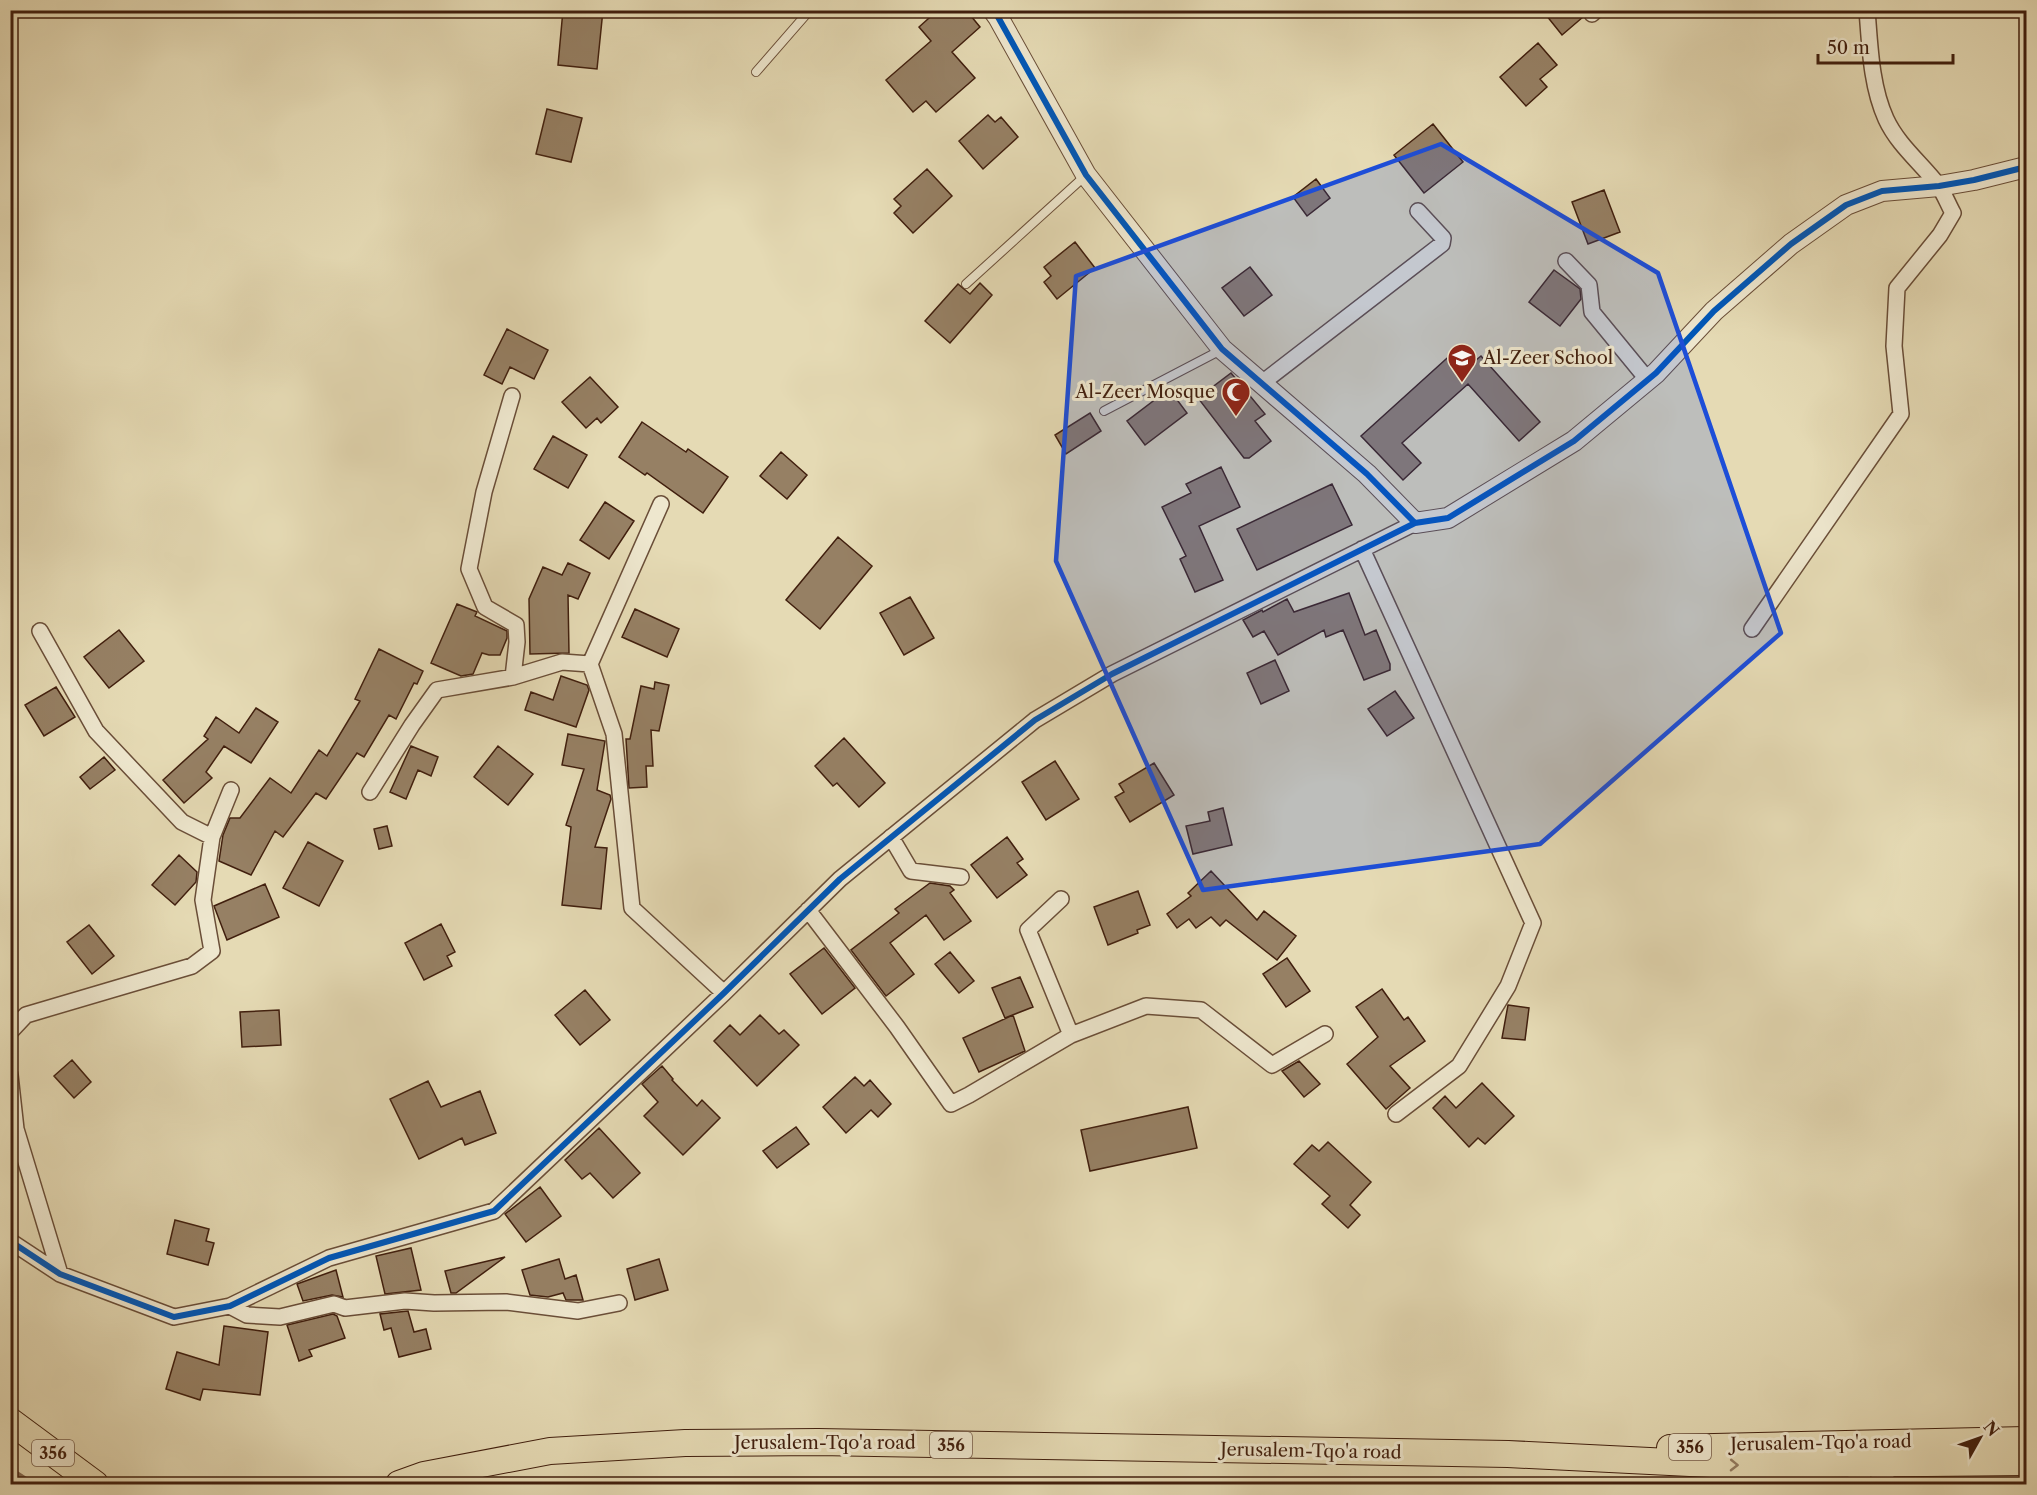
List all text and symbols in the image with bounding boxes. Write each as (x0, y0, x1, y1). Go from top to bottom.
scale bar (1818, 27, 1953, 65)
text: 50 m (1827, 37, 1870, 59)
school or university icon: Al-Zeer School (1446, 342, 1478, 384)
place label: Al-Zeer School (1482, 347, 1613, 369)
mosque icon: Al-Zeer Mosque (1220, 376, 1252, 418)
place label: Al-Zeer Mosque (1074, 381, 1215, 403)
north arrow (1950, 1408, 2010, 1468)
text: N (1979, 1417, 2004, 1440)
street label: Jerusalem-Tqo'a road (1727, 1430, 1912, 1456)
street label: Jerusalem-Tqo'a road (731, 1432, 916, 1454)
road number: 356 (930, 1432, 972, 1458)
road number: 356 (1669, 1434, 1711, 1460)
street label: Jerusalem-Tqo'a road (1217, 1438, 1402, 1464)
road number: 356 (32, 1440, 74, 1466)
one-way arrow (1730, 1459, 1739, 1471)

